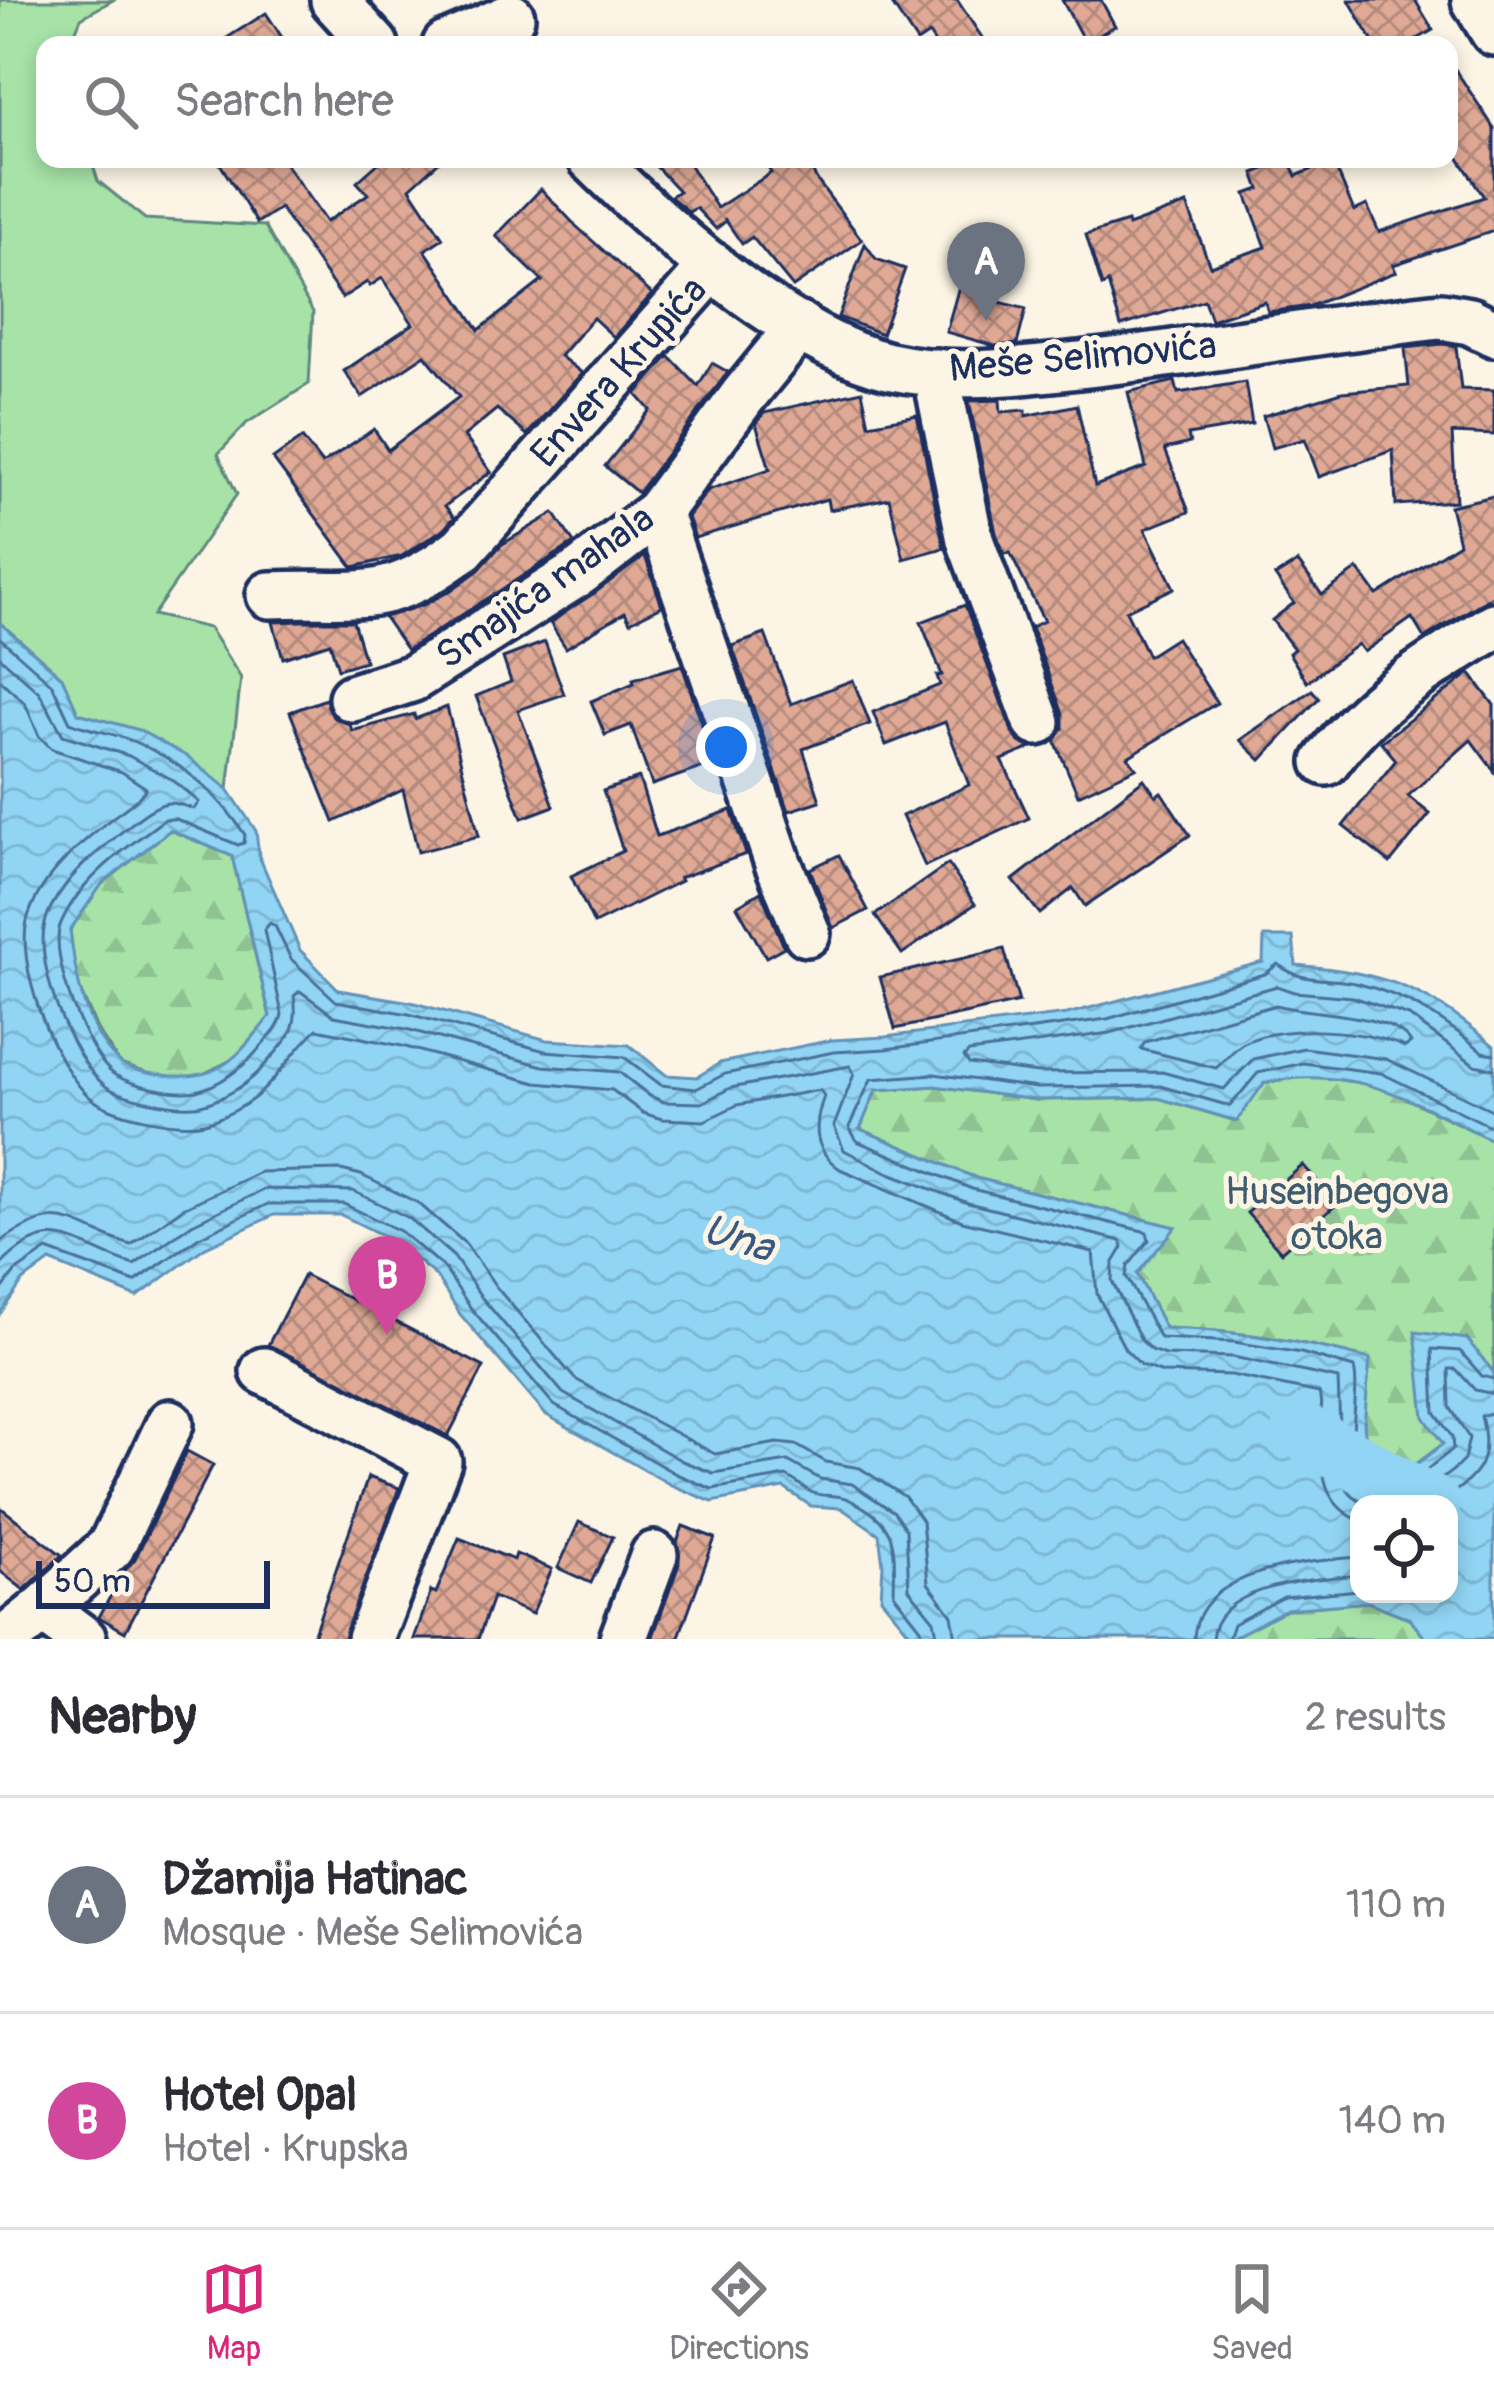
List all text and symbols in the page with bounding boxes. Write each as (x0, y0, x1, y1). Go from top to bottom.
search box (36, 36, 1458, 168)
icon: search (78, 69, 144, 135)
text: Search here (174, 74, 394, 130)
pin: A (947, 222, 1025, 321)
street label: Envera Krupića (520, 266, 718, 478)
street label: Meše Selimovića (947, 321, 1219, 393)
street label: Smajića mahala (427, 494, 663, 680)
your location (696, 717, 756, 777)
park label: Huseinbegova otoka (1225, 1167, 1449, 1261)
water label: Una (696, 1203, 782, 1275)
pin: B (348, 1236, 426, 1335)
map controls (1350, 1495, 1458, 1603)
button: locate (1350, 1495, 1458, 1603)
scale bar (36, 1555, 270, 1608)
text: 50 m (54, 1561, 131, 1602)
text: Nearby (48, 1685, 196, 1749)
text: 2 results (1305, 1693, 1446, 1742)
text: Džamija Hatinac (162, 1852, 468, 1908)
text: A (74, 1880, 100, 1929)
text: 110 m (1346, 1880, 1446, 1929)
text: Mosque · Meše Selimovića (162, 1908, 583, 1957)
text: Hotel Opal (162, 2068, 357, 2124)
text: B (76, 2096, 98, 2145)
text: 140 m (1338, 2096, 1446, 2145)
text: Hotel · Krupska (162, 2124, 409, 2173)
tab: Map (201, 2256, 267, 2369)
tab: Directions (669, 2256, 809, 2369)
tab: Saved (1211, 2256, 1293, 2369)

